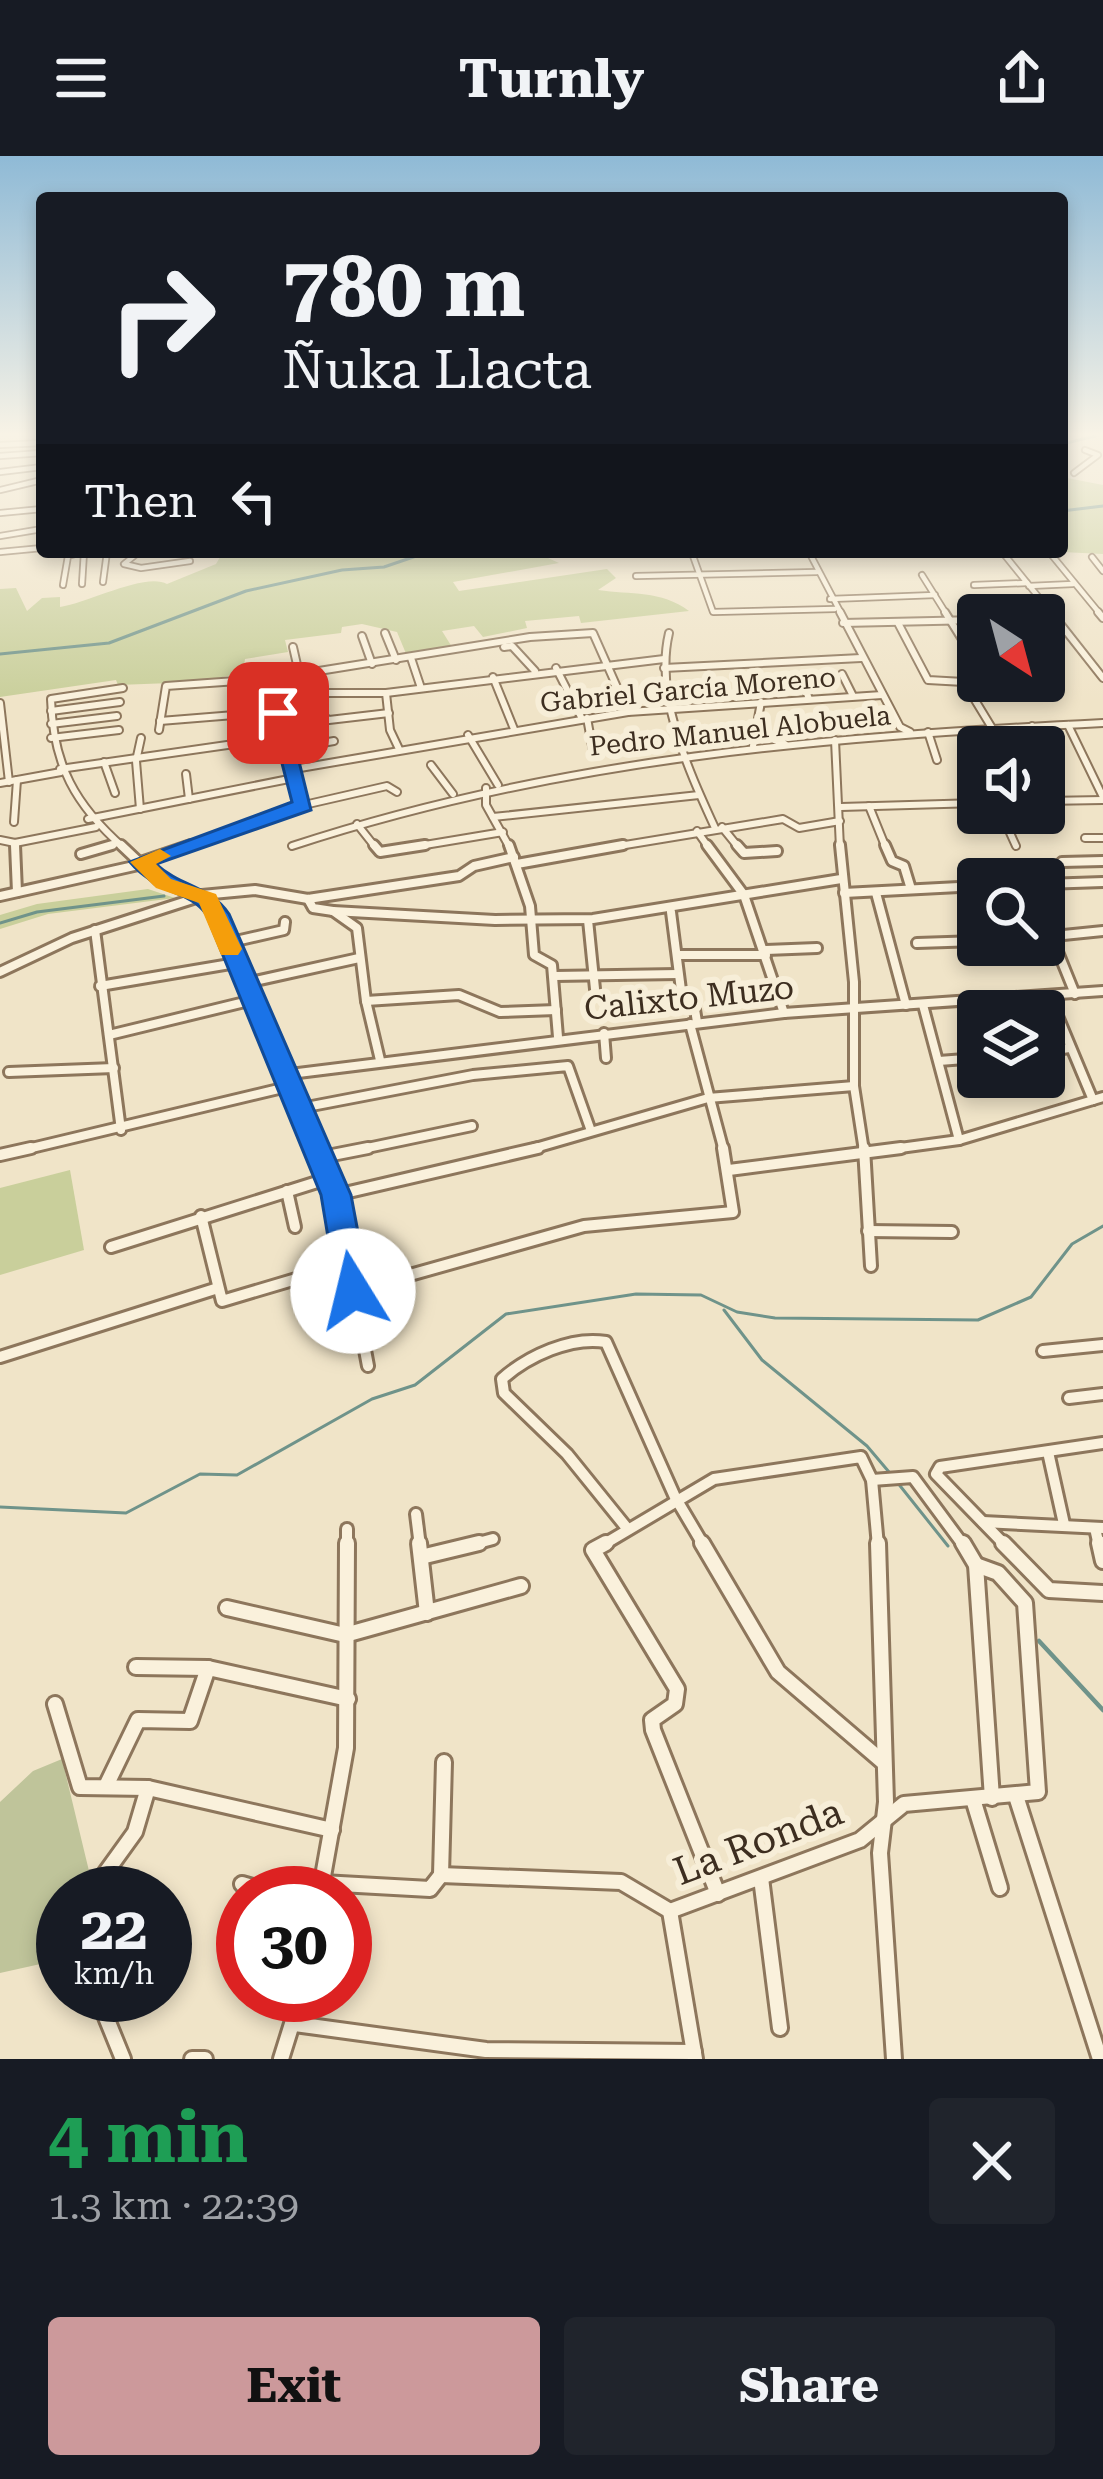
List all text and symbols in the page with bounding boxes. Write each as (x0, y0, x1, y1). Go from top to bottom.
icon: menu (48, 45, 114, 111)
icon: share (989, 45, 1055, 111)
text: Turnly (459, 47, 644, 110)
text: 780 m (282, 238, 525, 336)
icon: right (84, 240, 240, 396)
text: Ñuka Llacta (282, 338, 592, 401)
icon: left (221, 468, 287, 534)
text: Then (84, 475, 197, 528)
north arrow (957, 594, 1065, 702)
map controls (957, 594, 1065, 1098)
street label: Gabriel García Moreno (539, 661, 837, 719)
pin (227, 662, 329, 764)
icon: arrive (245, 680, 311, 746)
street label: Pedro Manuel Alobuela (588, 699, 893, 763)
button: sound (957, 726, 1065, 834)
button: search (957, 858, 1065, 966)
street label: Calixto Muzo (582, 967, 796, 1028)
button: layers (957, 990, 1065, 1098)
position arrow (290, 1228, 416, 1354)
street label: La Ronda (667, 1789, 849, 1895)
speed limit sign: 30 (216, 1866, 372, 2022)
text: 22 (80, 1893, 148, 1964)
text: km/h (74, 1956, 154, 1991)
text: 4 min (48, 2095, 248, 2180)
button: close (929, 2098, 1055, 2224)
text: 1.3 km · 22:39 (48, 2183, 299, 2229)
button: Exit (48, 2317, 540, 2455)
button: Share (564, 2317, 1055, 2455)

